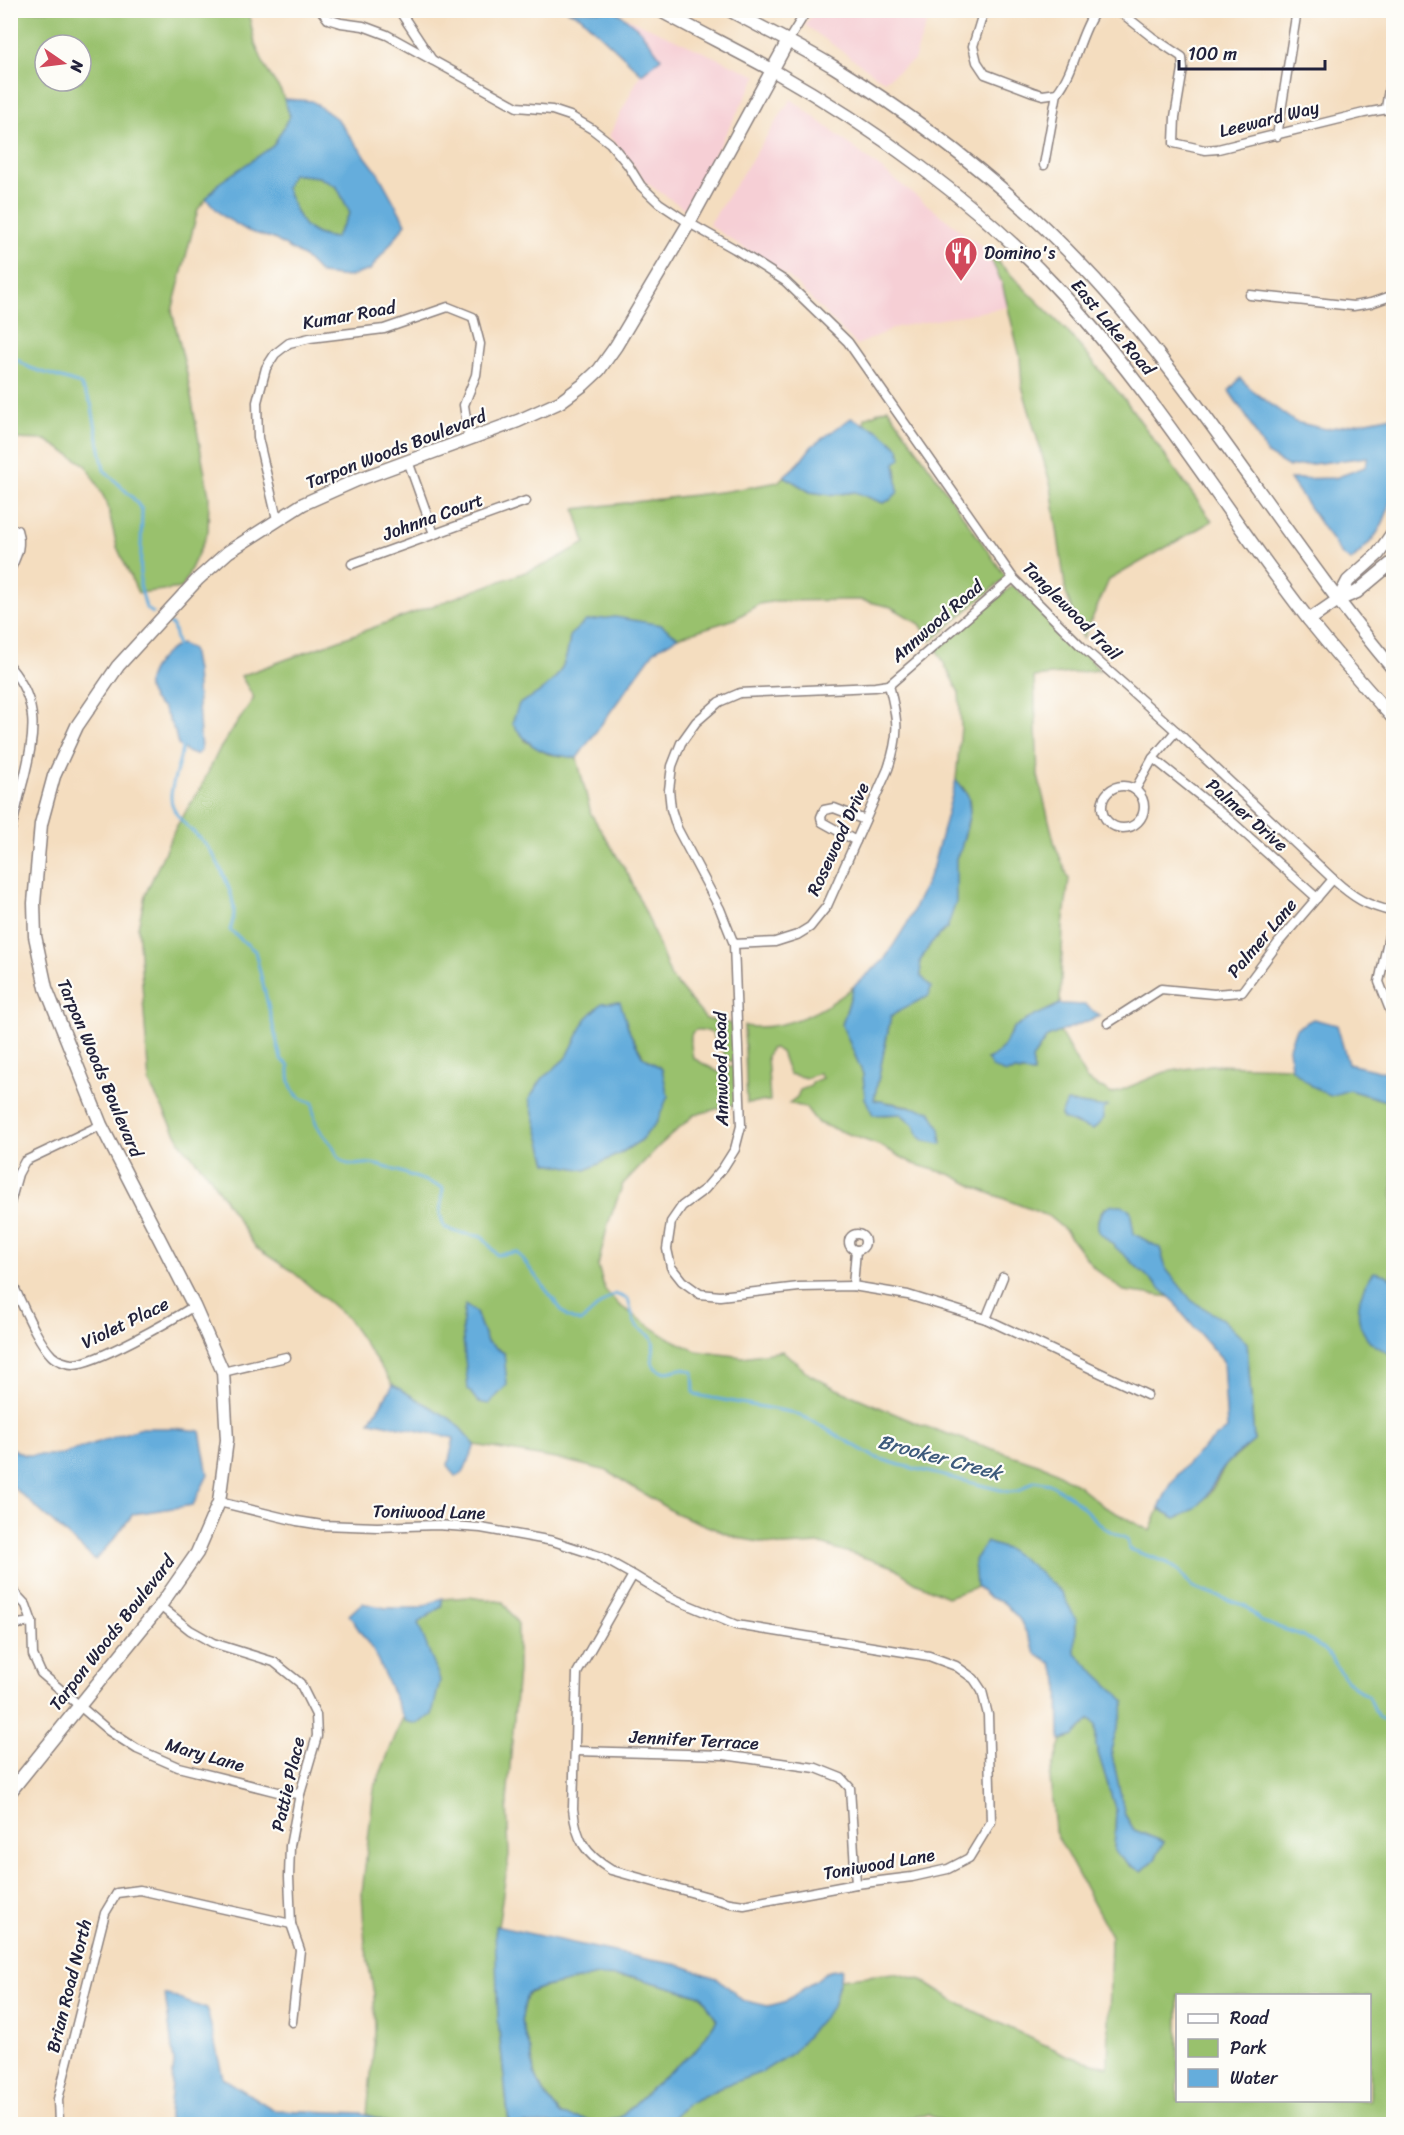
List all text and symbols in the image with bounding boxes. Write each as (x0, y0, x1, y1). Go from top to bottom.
north arrow (33, 33, 93, 93)
scale bar (1179, 33, 1324, 71)
text: 100 m (1188, 38, 1237, 70)
text: N (61, 57, 93, 76)
street label: Leeward Way (1216, 91, 1323, 147)
restaurant icon: Domino's (943, 235, 979, 282)
place label: Domino's (984, 237, 1056, 269)
street label: East Lake Road (1063, 271, 1164, 384)
street label: Kumar Road (300, 291, 399, 339)
street label: Tarpon Woods Boulevard (301, 399, 492, 498)
street label: Johnna Court (377, 484, 488, 550)
street label: Tanglewood Trail (1014, 553, 1130, 669)
street label: Annwood Road (883, 570, 992, 671)
street label: Palmer Drive (1198, 770, 1296, 860)
street label: Rosewood Drive (798, 776, 879, 901)
street label: Palmer Lane (1219, 891, 1305, 985)
street label: Tarpon Woods Boulevard (48, 974, 153, 1164)
street label: Annwood Road (704, 1010, 738, 1128)
street label: Violet Place (76, 1288, 174, 1358)
water label: Brooker Creek (874, 1424, 1008, 1491)
street label: Toniwood Lane (372, 1495, 486, 1529)
street label: Tarpon Woods Boulevard (41, 1547, 184, 1718)
street label: Jennifer Terrace (627, 1721, 760, 1759)
street label: Mary Lane (162, 1728, 249, 1782)
street label: Pattie Place (262, 1734, 314, 1834)
street label: Toniwood Lane (821, 1838, 938, 1890)
street label: Brian Road North (37, 1916, 101, 2056)
legend (1176, 1994, 1371, 2102)
text: Road (1230, 2002, 1270, 2034)
text: Park (1230, 2032, 1267, 2064)
text: Water (1230, 2062, 1279, 2094)

